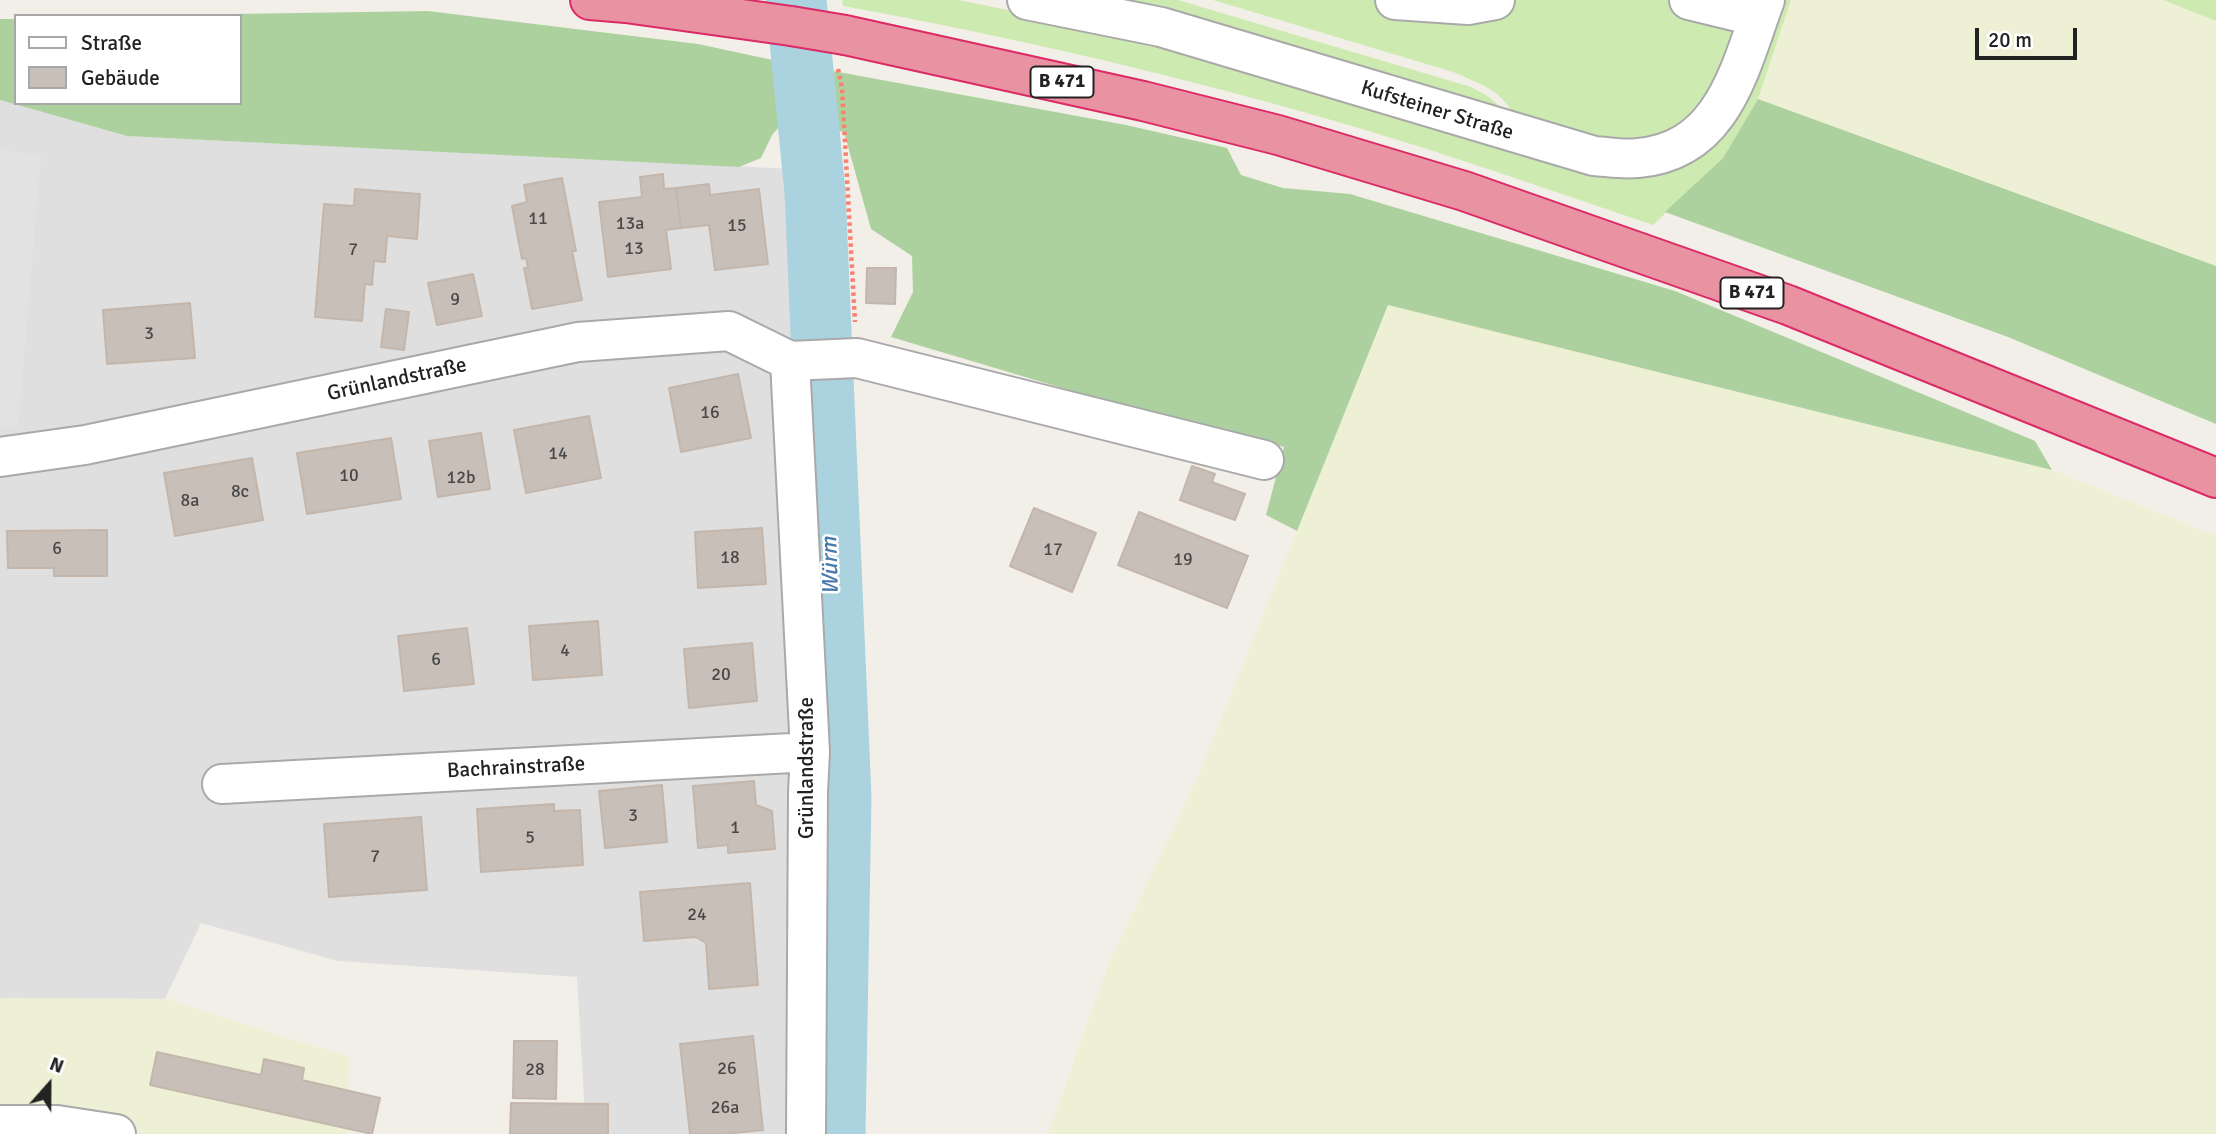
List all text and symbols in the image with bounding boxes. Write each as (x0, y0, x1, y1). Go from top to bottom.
legend (14, 14, 242, 105)
scale bar (1978, 14, 2080, 58)
text: 20 m (1988, 27, 2032, 53)
text: Straße (81, 30, 142, 56)
text: Gebäude (81, 65, 160, 91)
road number: B 471 (1030, 66, 1094, 97)
street label: Kufsteiner Straße (1358, 76, 1516, 146)
house number: 11 (528, 208, 548, 230)
house number: 13a (616, 213, 644, 235)
house number: 15 (727, 215, 747, 237)
house number: 13 (624, 238, 644, 260)
house number: 7 (348, 239, 358, 261)
road number: B 471 (1720, 278, 1784, 308)
house number: 9 (450, 289, 460, 311)
house number: 3 (144, 323, 154, 345)
street label: Grünlandstraße (325, 353, 469, 407)
house number: 16 (700, 402, 720, 424)
house number: 14 (548, 443, 568, 465)
house number: 10 (339, 465, 359, 487)
house number: 12b (447, 467, 475, 489)
house number: 8c (231, 481, 249, 503)
house number: 8a (181, 490, 199, 512)
water label: Würm (816, 536, 846, 596)
house number: 6 (52, 538, 62, 560)
house number: 17 (1043, 539, 1063, 561)
house number: 18 (720, 547, 740, 569)
house number: 19 (1173, 549, 1193, 571)
house number: 4 (560, 640, 570, 662)
house number: 6 (431, 649, 441, 671)
house number: 20 (711, 664, 731, 686)
street label: Grünlandstraße (794, 697, 820, 839)
street label: Bachrainstraße (446, 752, 586, 784)
house number: 3 (628, 805, 638, 827)
house number: 1 (730, 817, 740, 839)
house number: 5 (525, 827, 535, 849)
house number: 7 (370, 846, 380, 868)
house number: 24 (687, 904, 707, 926)
north arrow (14, 1050, 84, 1120)
text: N (46, 1052, 67, 1079)
house number: 26 (717, 1058, 737, 1080)
house number: 28 (525, 1059, 545, 1081)
house number: 26a (711, 1097, 739, 1119)

